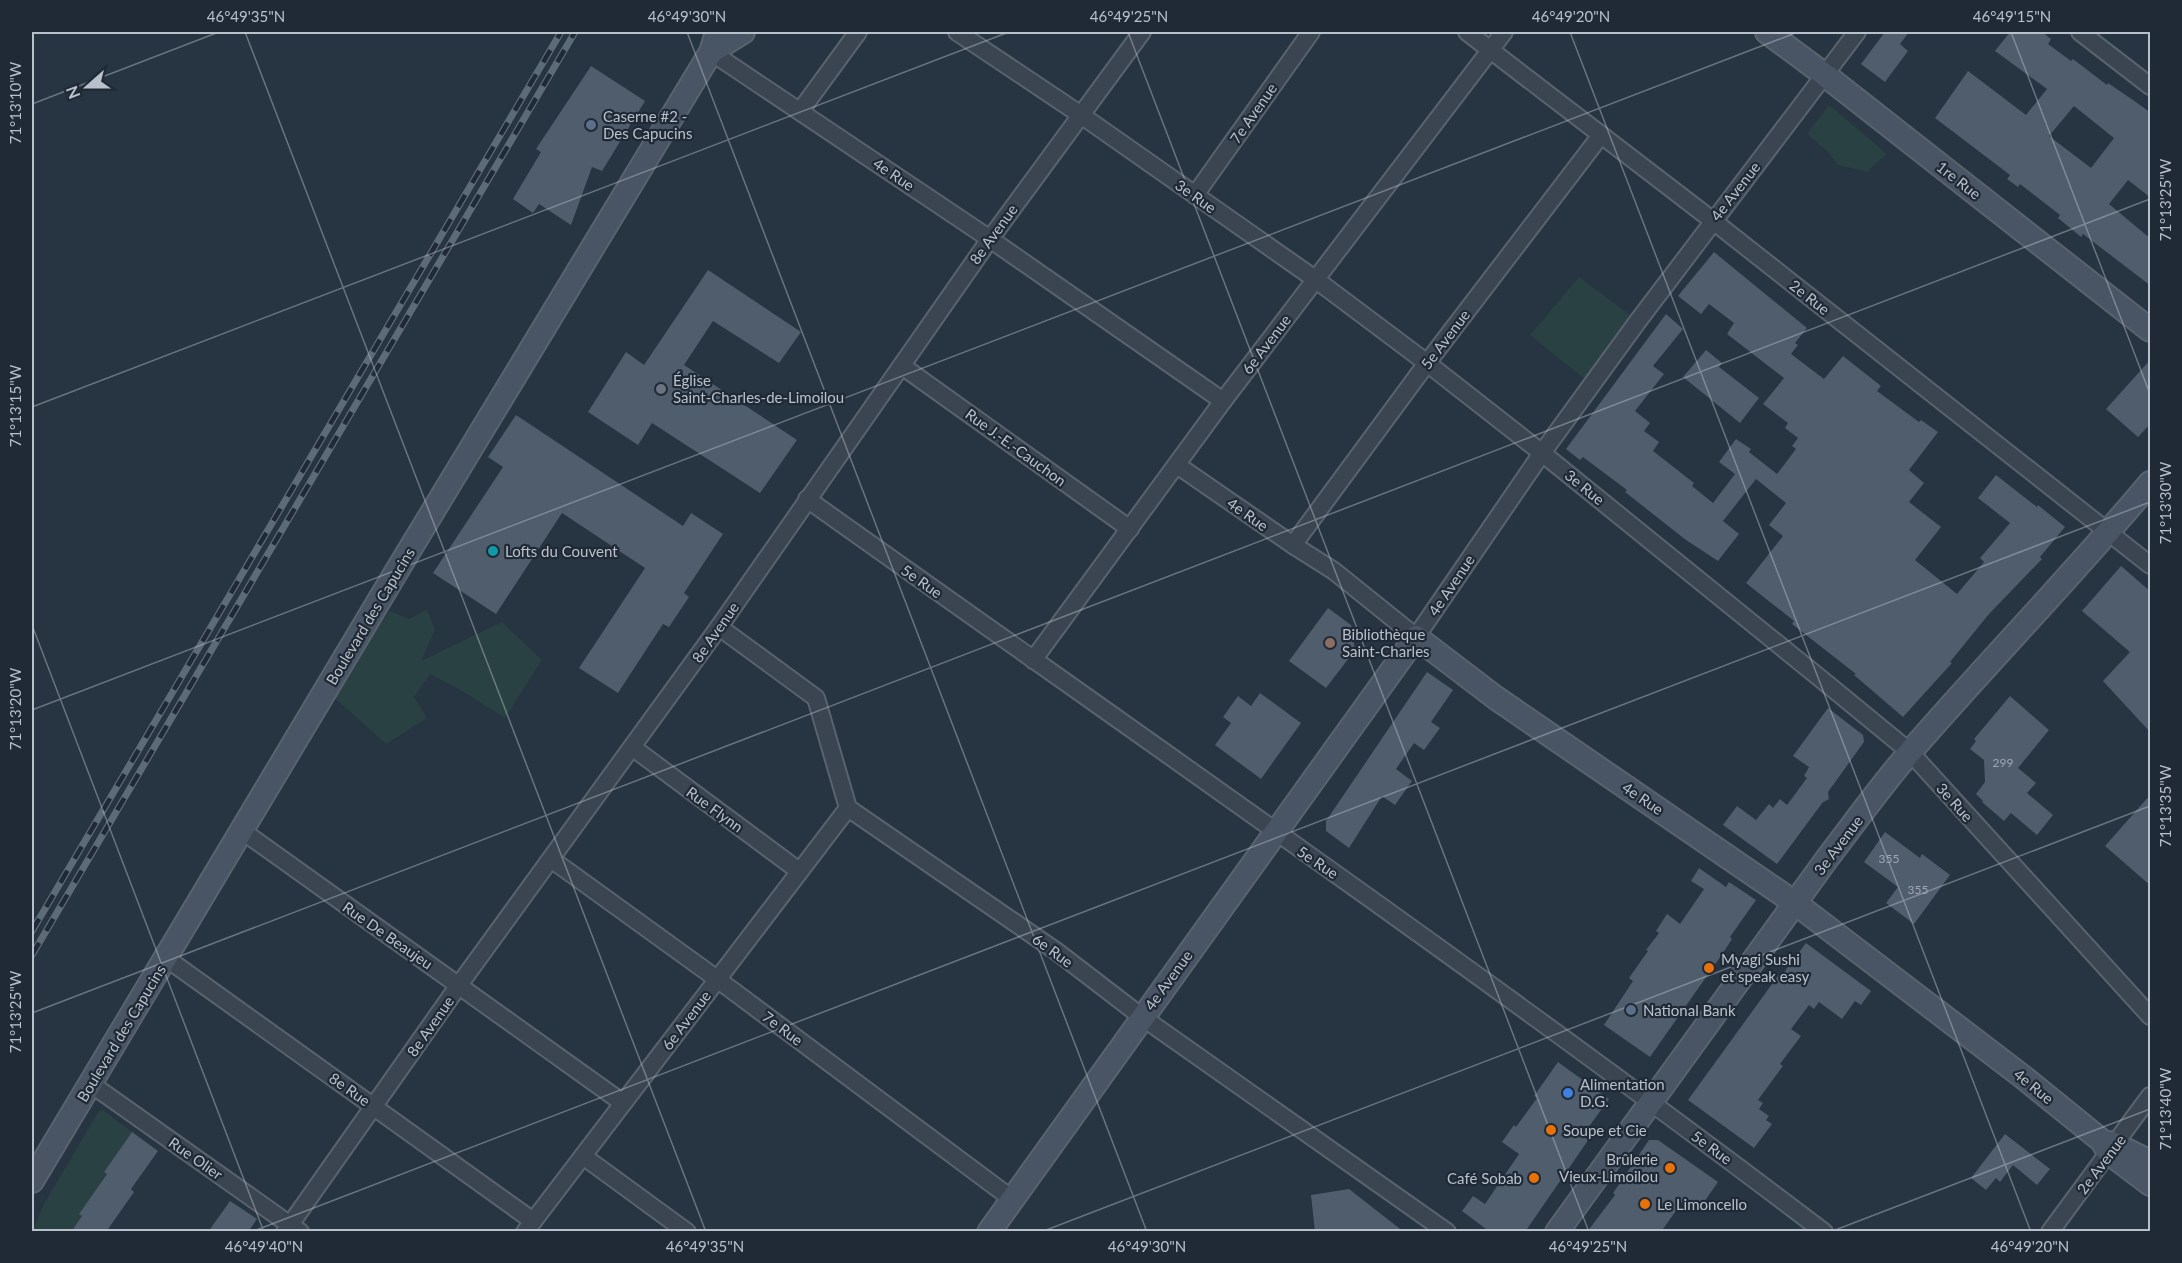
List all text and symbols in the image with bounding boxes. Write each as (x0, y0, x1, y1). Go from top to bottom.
text: 46°49'35"N (207, 7, 285, 25)
text: 46°49'30"N (648, 7, 726, 25)
text: 46°49'25"N (1090, 7, 1168, 25)
text: 46°49'20"N (1532, 7, 1610, 25)
text: 46°49'15"N (1973, 7, 2051, 25)
north arrow (57, 57, 117, 117)
text: 71°13'10"W (6, 61, 24, 144)
street label: 7e Avenue (1226, 79, 1280, 147)
text: N (61, 83, 84, 102)
place label: Caserne #2 - Des Capucins (603, 107, 692, 142)
marker: Caserne #2 - Des Capucins (584, 118, 598, 132)
street label: 4e Rue (870, 154, 918, 194)
street label: 1re Rue (1933, 157, 1985, 203)
street label: 4e Avenue (1706, 158, 1764, 224)
text: 71°13'25"W (2156, 158, 2174, 241)
street label: 3e Rue (1172, 175, 1220, 217)
street label: 8e Avenue (965, 200, 1021, 267)
street label: 2e Rue (1786, 276, 1834, 318)
street label: 5e Avenue (1417, 306, 1473, 372)
street label: 6e Avenue (1238, 311, 1294, 377)
text: 71°13'15"W (6, 364, 24, 447)
place label: Église Saint-Charles-de-Limoilou (673, 371, 844, 406)
marker: Église Saint-Charles-de-Limoilou (654, 382, 668, 396)
street label: Rue J.-E.-Cauchon (962, 404, 1070, 490)
text: 71°13'30"W (2156, 461, 2174, 544)
street label: 3e Rue (1562, 466, 1609, 508)
street label: 4e Rue (1224, 493, 1272, 535)
place label: Lofts du Couvent (505, 542, 618, 560)
street label: Boulevard des Capucins (322, 544, 418, 688)
marker: Lofts du Couvent (486, 544, 500, 558)
street label: 4e Avenue (1424, 551, 1478, 619)
street label: 5e Rue (898, 560, 946, 602)
street label: 8e Avenue (688, 598, 742, 666)
place label: Bibliothèque Saint-Charles (1342, 625, 1430, 660)
marker: Bibliothèque Saint-Charles (1323, 636, 1337, 650)
text: 71°13'20"W (6, 667, 24, 750)
house number: 299 (1993, 755, 2013, 770)
text: 71°13'35"W (2156, 764, 2174, 847)
street label: 4e Rue (1619, 778, 1667, 818)
street label: 3e Rue (1933, 779, 1977, 825)
street label: Rue Flynn (683, 782, 747, 836)
street label: 3e Avenue (1810, 812, 1866, 878)
street label: 5e Rue (1294, 842, 1342, 882)
house number: 355 (1879, 851, 1899, 866)
house number: 355 (1908, 882, 1928, 897)
street label: Rue De Beaujeu (340, 897, 436, 973)
street label: 6e Rue (1029, 929, 1077, 971)
street label: 4e Avenue (1140, 946, 1196, 1013)
place label: Myagi Sushi et speak easy (1721, 950, 1810, 985)
street label: Boulevard des Capucins (73, 961, 169, 1105)
marker: Myagi Sushi et speak easy (1702, 961, 1716, 975)
text: 71°13'25"W (6, 970, 24, 1053)
street label: 6e Avenue (658, 987, 714, 1053)
street label: 8e Avenue (403, 992, 457, 1060)
place label: National Bank (1643, 1001, 1736, 1019)
marker: National Bank (1624, 1003, 1638, 1017)
street label: 7e Rue (759, 1007, 807, 1049)
street label: 4e Rue (2011, 1065, 2058, 1107)
text: 71°13'40"W (2156, 1067, 2174, 1150)
street label: 8e Rue (326, 1068, 374, 1110)
place label: Alimentation D.G. (1580, 1075, 1665, 1110)
marker: Alimentation D.G. (1561, 1086, 1575, 1100)
place label: Soupe et Cie (1563, 1121, 1647, 1139)
marker: Soupe et Cie (1544, 1123, 1558, 1137)
street label: 5e Rue (1688, 1126, 1736, 1168)
street label: 2e Avenue (2073, 1131, 2129, 1197)
street label: Rue Olier (166, 1133, 227, 1183)
place label: Brûlerie Vieux-Limoilou (1559, 1150, 1658, 1185)
marker: Brûlerie Vieux-Limoilou (1663, 1161, 1677, 1175)
place label: Café Sobab (1447, 1169, 1522, 1187)
marker: Café Sobab (1527, 1171, 1541, 1185)
place label: Le Limoncello (1657, 1195, 1747, 1213)
marker: Le Limoncello (1638, 1197, 1652, 1211)
text: 46°49'40"N (225, 1237, 303, 1255)
text: 46°49'35"N (666, 1237, 744, 1255)
text: 46°49'30"N (1108, 1237, 1186, 1255)
text: 46°49'25"N (1549, 1237, 1627, 1255)
text: 46°49'20"N (1991, 1237, 2069, 1255)

